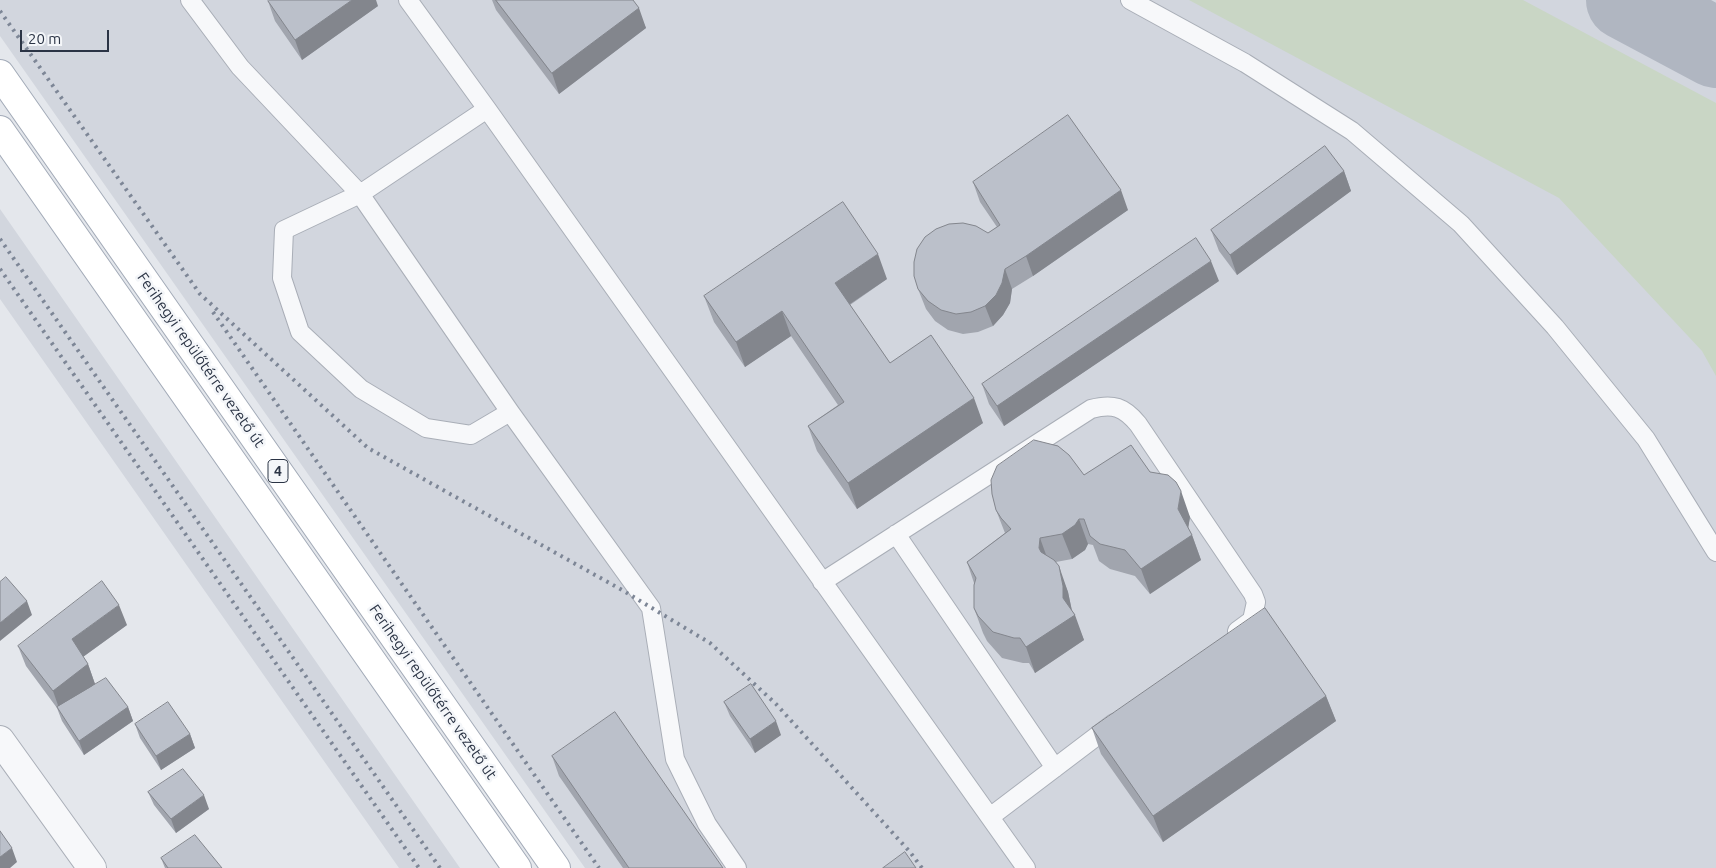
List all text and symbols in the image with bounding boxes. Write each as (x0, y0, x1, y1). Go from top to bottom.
scale bar (22, 20, 111, 52)
text: 20 m (28, 30, 61, 47)
street label: Ferihegyi repülőtérre vezető út (134, 269, 268, 451)
road number: 4 (268, 460, 288, 482)
street label: Ferihegyi repülőtérre vezető út (366, 601, 500, 783)

